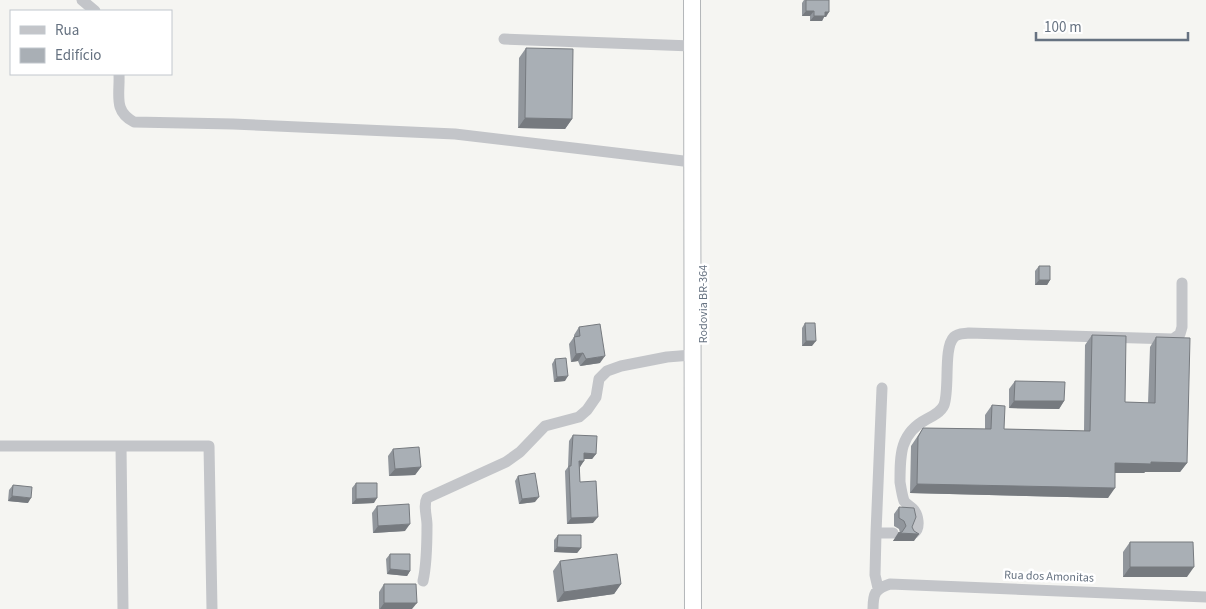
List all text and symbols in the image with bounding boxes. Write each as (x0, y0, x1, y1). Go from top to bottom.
legend (10, 10, 172, 75)
scale bar (1036, 10, 1188, 42)
text: 100 m (1044, 17, 1082, 38)
text: Rua (55, 20, 79, 41)
text: Edifício (55, 45, 102, 66)
street label: Rodovia BR-364 (695, 265, 712, 343)
street label: Rua dos Amonitas (1004, 566, 1094, 587)

